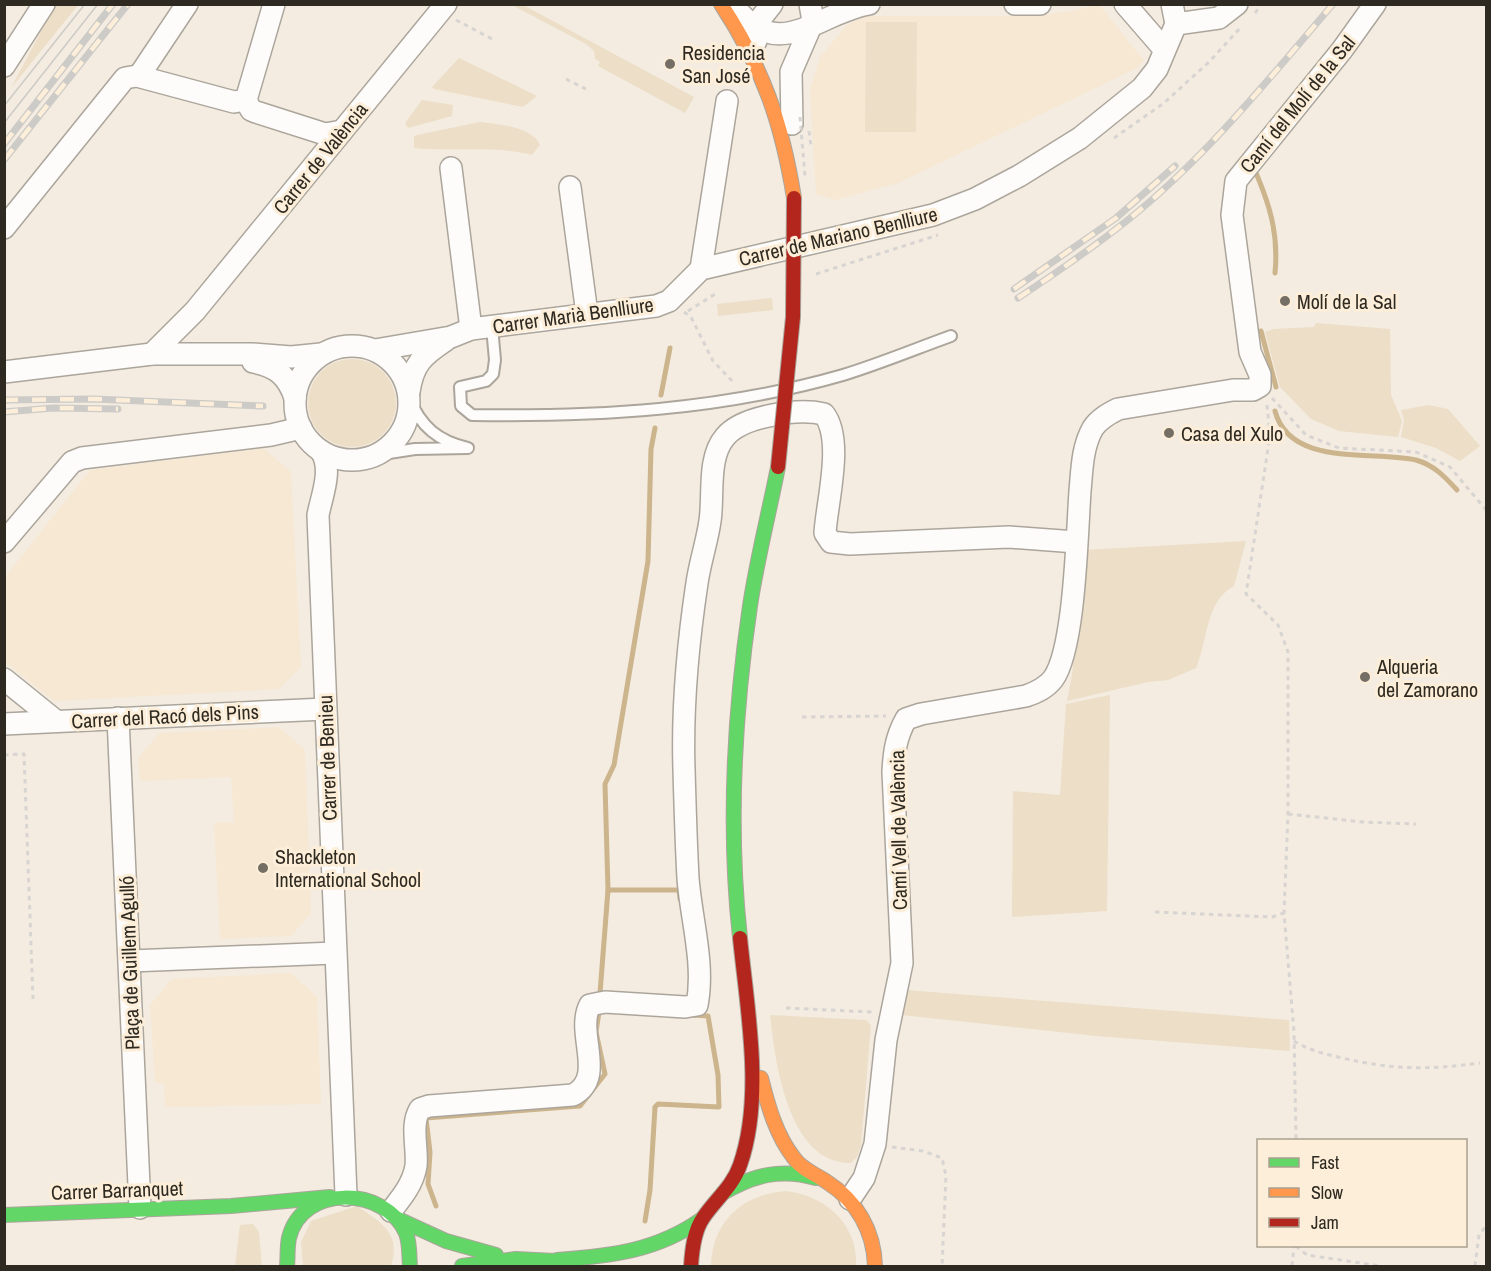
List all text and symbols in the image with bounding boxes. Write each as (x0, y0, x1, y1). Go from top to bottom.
street label: Camí del Molí de la Sal (1233, 30, 1361, 178)
place label: Residencia San José (682, 39, 765, 89)
marker: Residencia San José (663, 57, 677, 71)
street label: Carrer de València (267, 96, 373, 220)
street label: Carrer de Mariano Benlliure (736, 200, 940, 272)
place label: Molí de la Sal (1297, 288, 1396, 315)
street label: Carrer Marià Benlliure (491, 290, 655, 340)
marker: Molí de la Sal (1278, 294, 1292, 308)
place label: Casa del Xulo (1181, 420, 1283, 447)
marker: Casa del Xulo (1162, 426, 1176, 440)
place label: Alqueria del Zamorano (1376, 653, 1478, 703)
marker: Alqueria del Zamorano (1358, 670, 1372, 684)
street label: Carrer de Benieu (311, 695, 343, 821)
street label: Carrer del Racó dels Pins (71, 698, 259, 734)
street label: Camí Vell de València (883, 750, 913, 910)
place label: Shackleton International School (275, 843, 421, 893)
marker: Shackleton International School (256, 861, 270, 875)
street label: Plaça de Guillem Agulló (112, 876, 146, 1050)
legend (1257, 1139, 1467, 1247)
text: Fast (1311, 1150, 1339, 1175)
street label: Carrer Barranquet (50, 1174, 184, 1206)
text: Slow (1311, 1180, 1343, 1205)
text: Jam (1311, 1210, 1339, 1235)

